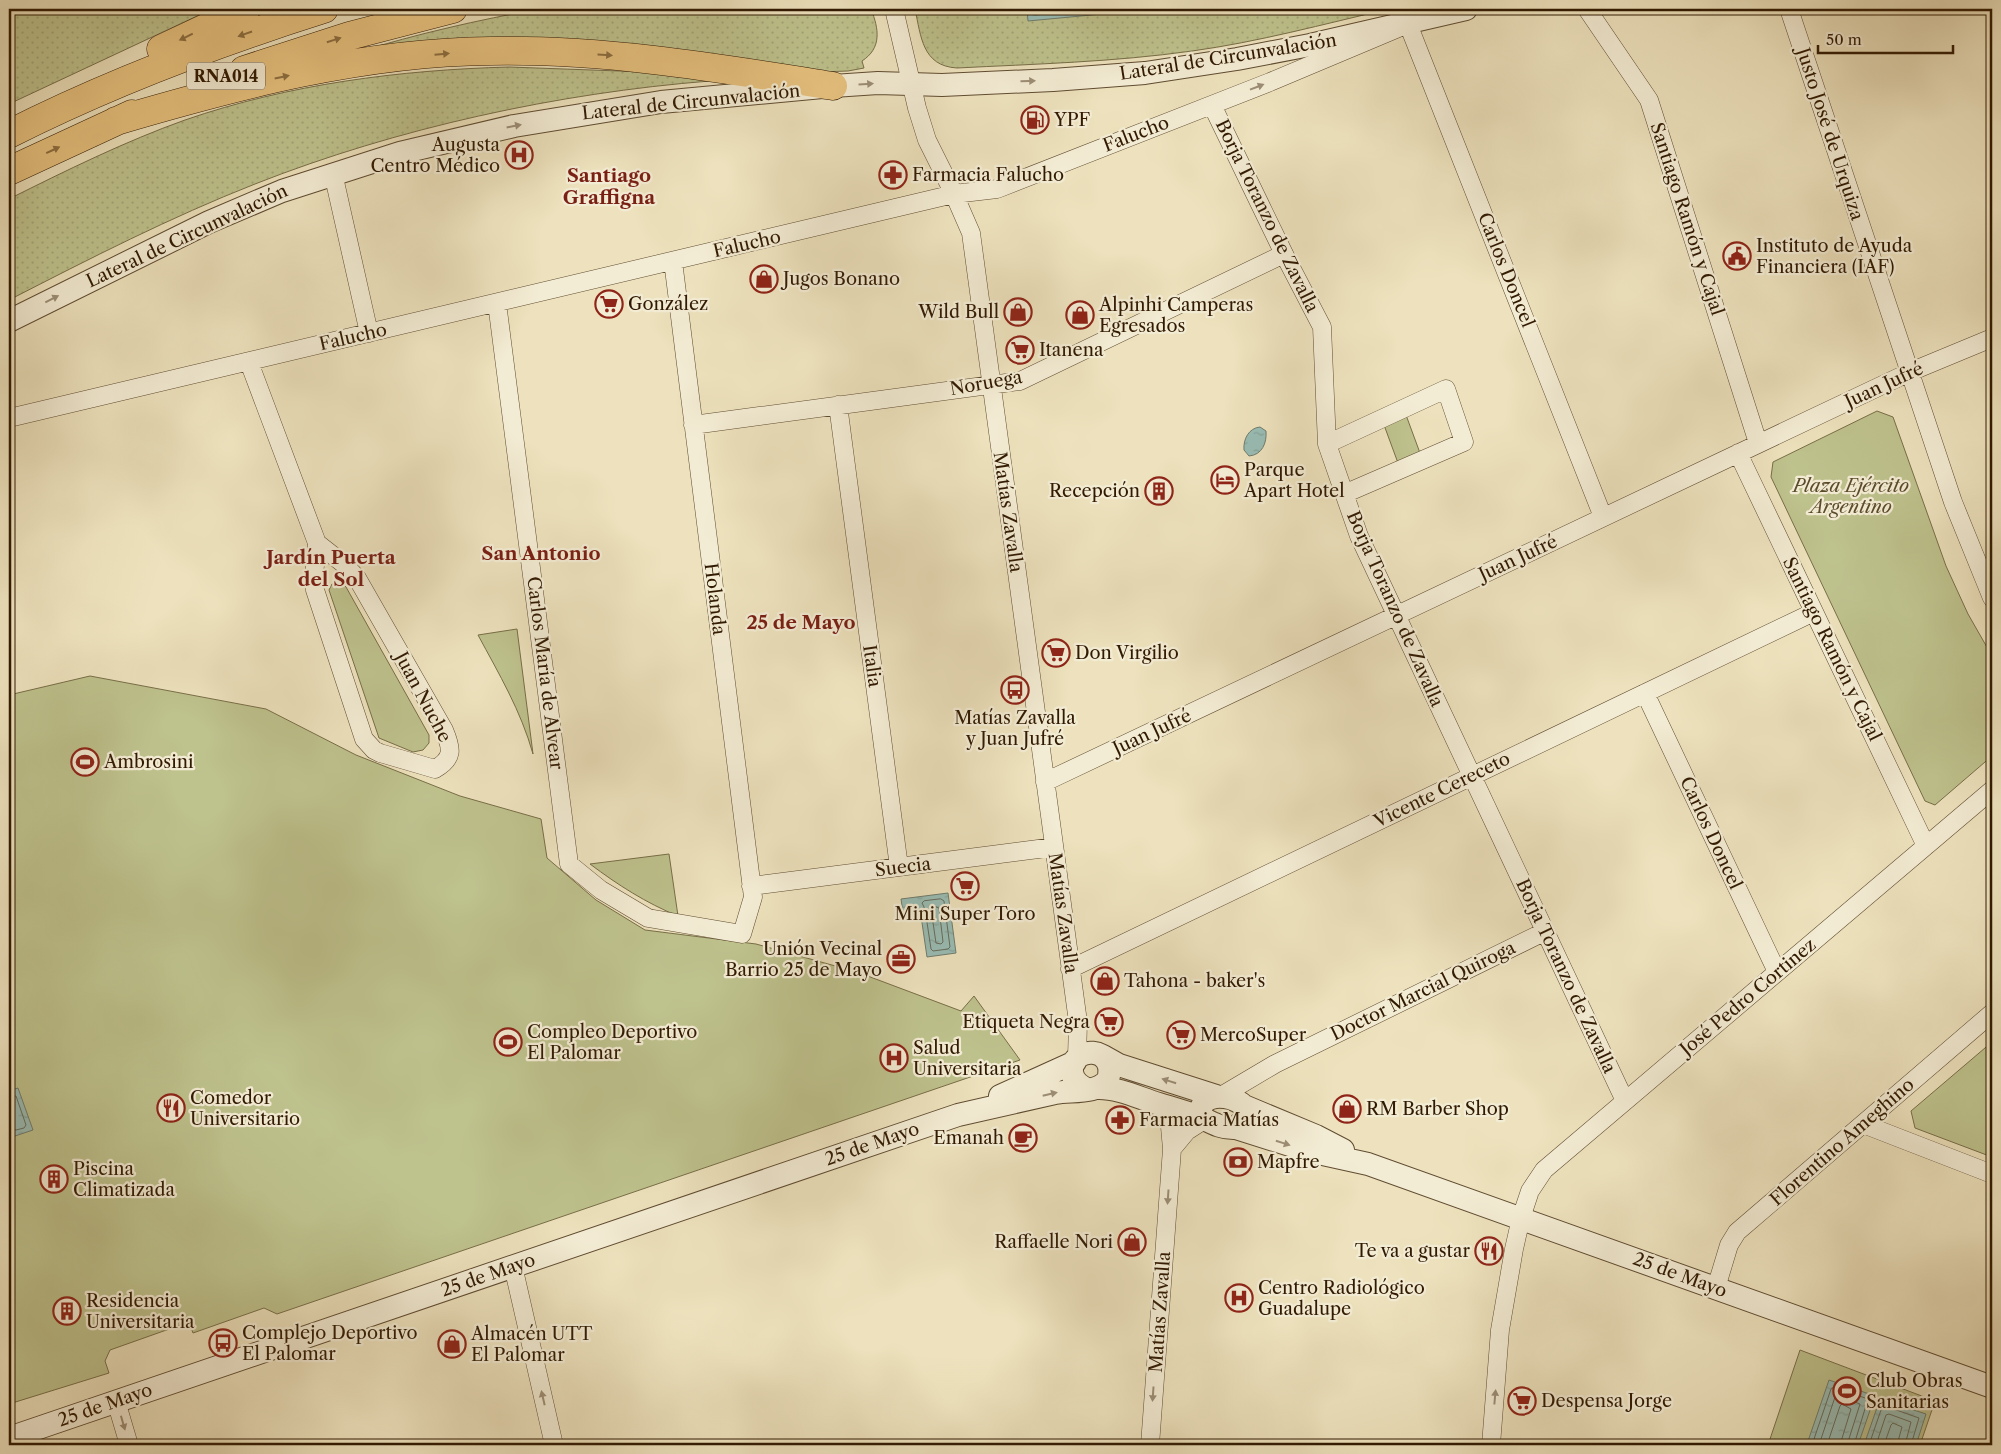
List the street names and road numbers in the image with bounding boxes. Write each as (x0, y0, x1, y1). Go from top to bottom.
street label: Lateral de Circunvalación (1118, 29, 1338, 85)
street label: Justo José de Urquiza (1791, 42, 1868, 223)
road number: RNA014 (187, 62, 265, 90)
street label: Lateral de Circunvalación (581, 80, 801, 124)
street label: Falucho (1100, 111, 1172, 157)
street label: Borja Toranzo de Zavalla (1211, 116, 1324, 317)
street label: Santiago Ramón y Cajal (1645, 120, 1729, 318)
street label: Lateral de Circunvalación (83, 180, 291, 292)
street label: Carlos Doncel (1473, 209, 1539, 331)
street label: Falucho (711, 226, 783, 262)
street label: Falucho (317, 319, 389, 355)
street label: Juan Jufré (1839, 357, 1927, 414)
street label: Noruega (948, 366, 1024, 400)
street label: Matías Zavalla (989, 450, 1027, 574)
street label: Borja Toranzo de Zavalla (1342, 508, 1448, 711)
street label: Juan Jufré (1473, 530, 1561, 587)
street label: Santiago Ramón y Cajal (1778, 554, 1886, 744)
street label: Holanda (700, 562, 730, 637)
street label: Carlos María de Alvear (522, 575, 568, 771)
street label: Italia (858, 643, 886, 689)
street label: Juan Nuche (389, 645, 456, 746)
street label: Juan Jufré (1107, 704, 1195, 761)
street label: Vicente Cereceto (1369, 747, 1514, 833)
street label: Carlos Doncel (1675, 773, 1747, 893)
street label: Matías Zavalla (1044, 851, 1082, 975)
street label: Suecia (874, 853, 933, 881)
street label: Borja Toranzo de Zavalla (1511, 875, 1621, 1077)
street label: José Pedro Cortinez (1673, 934, 1820, 1062)
street label: Doctor Marcial Quiroga (1327, 936, 1519, 1045)
street label: Florentino Ameghino (1765, 1073, 1919, 1211)
street label: 25 de Mayo (822, 1118, 922, 1170)
street label: 25 de Mayo (1630, 1248, 1730, 1302)
street label: 25 de Mayo (438, 1249, 538, 1301)
street label: Matías Zavalla (1145, 1250, 1175, 1373)
street label: 25 de Mayo (55, 1379, 155, 1431)

